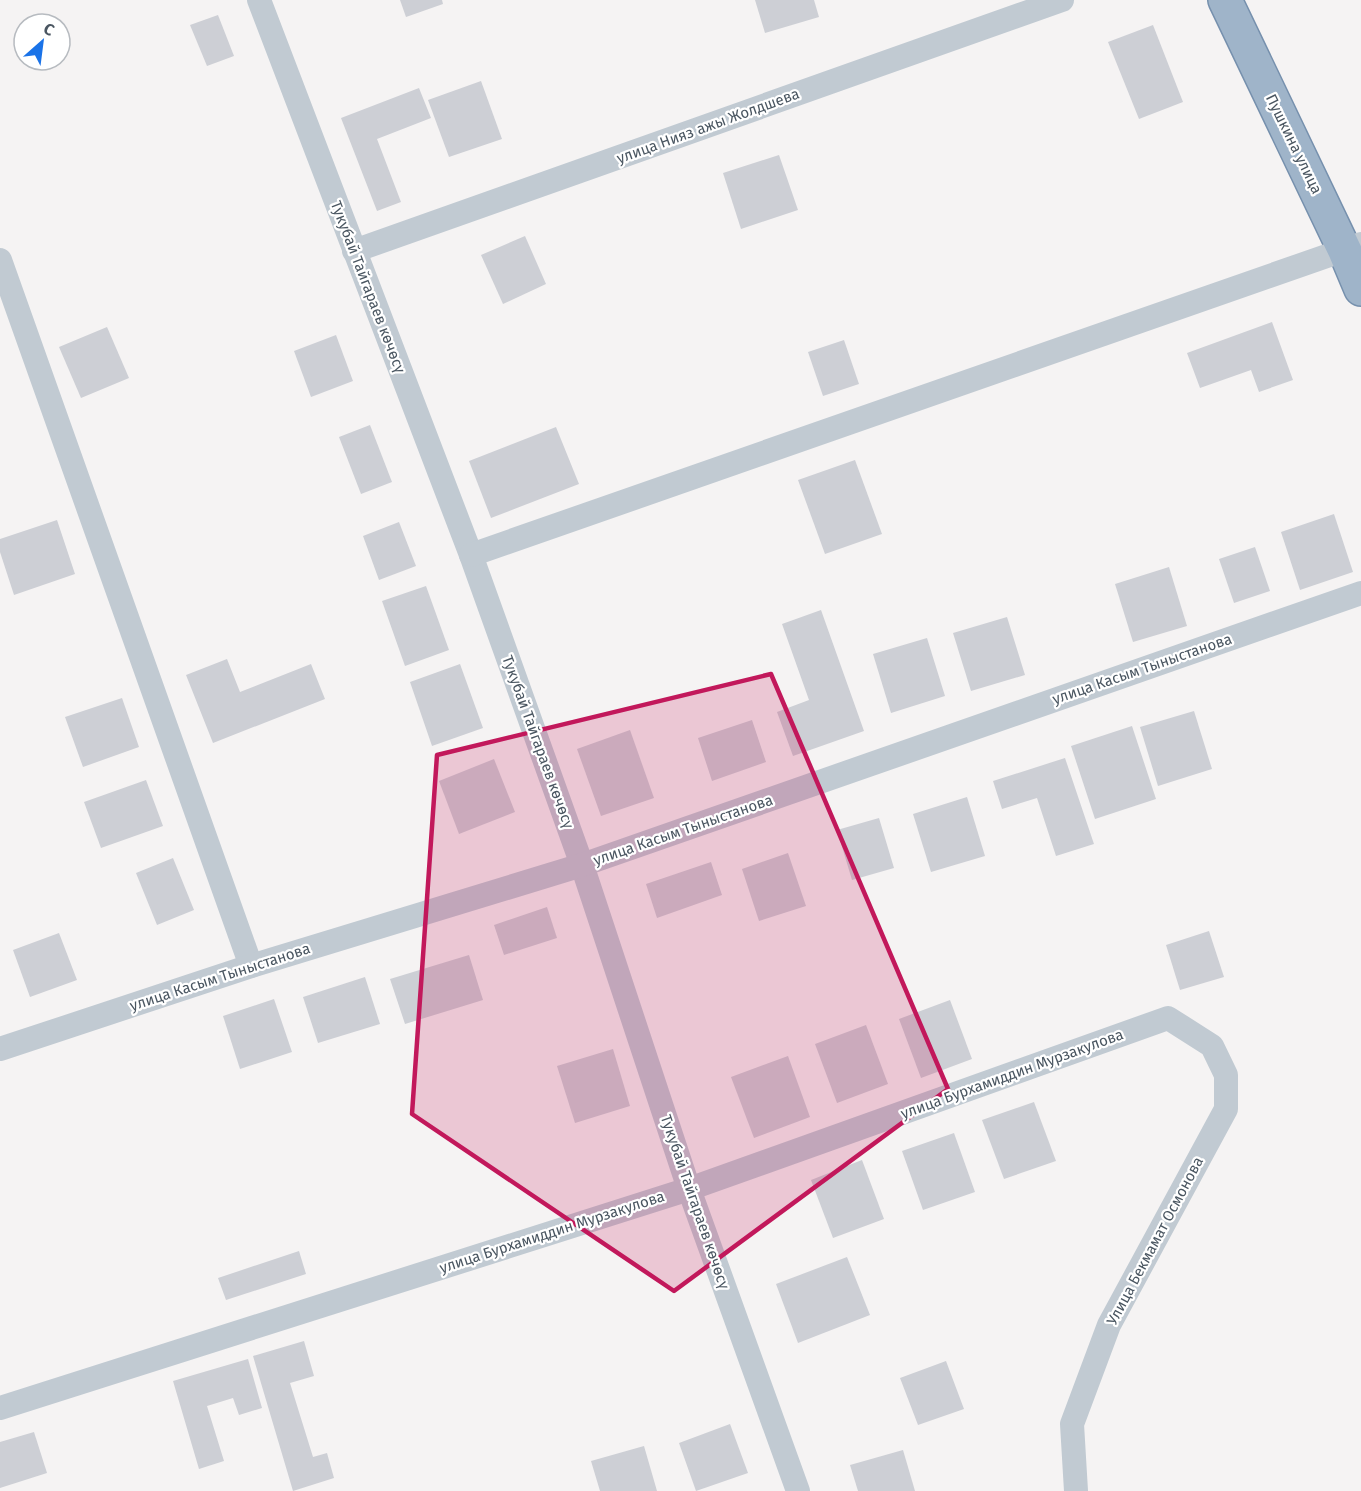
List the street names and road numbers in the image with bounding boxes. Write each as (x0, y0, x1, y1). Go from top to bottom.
street label: улица Нияз ажы Жолдшева (614, 85, 802, 167)
street label: Пушкина улица (1262, 91, 1326, 197)
street label: Тукубай Тайгараев көчөсү (327, 198, 409, 376)
street label: улица Касым Тыныстанова (1050, 630, 1234, 708)
street label: Тукубай Тайгараев көчөсү (498, 653, 578, 832)
street label: улица Касым Тыныстанова (591, 791, 775, 869)
street label: улица Касым Тыныстанова (127, 939, 313, 1015)
street label: улица Бурхамиддин Мурзакулова (898, 1025, 1126, 1123)
street label: Тукубай Тайгараев көчөсү (657, 1113, 734, 1292)
street label: Улица Бекмамат Осмонова (1103, 1154, 1207, 1328)
street label: улица Бурхамиддин Мурзакулова (437, 1187, 667, 1277)

